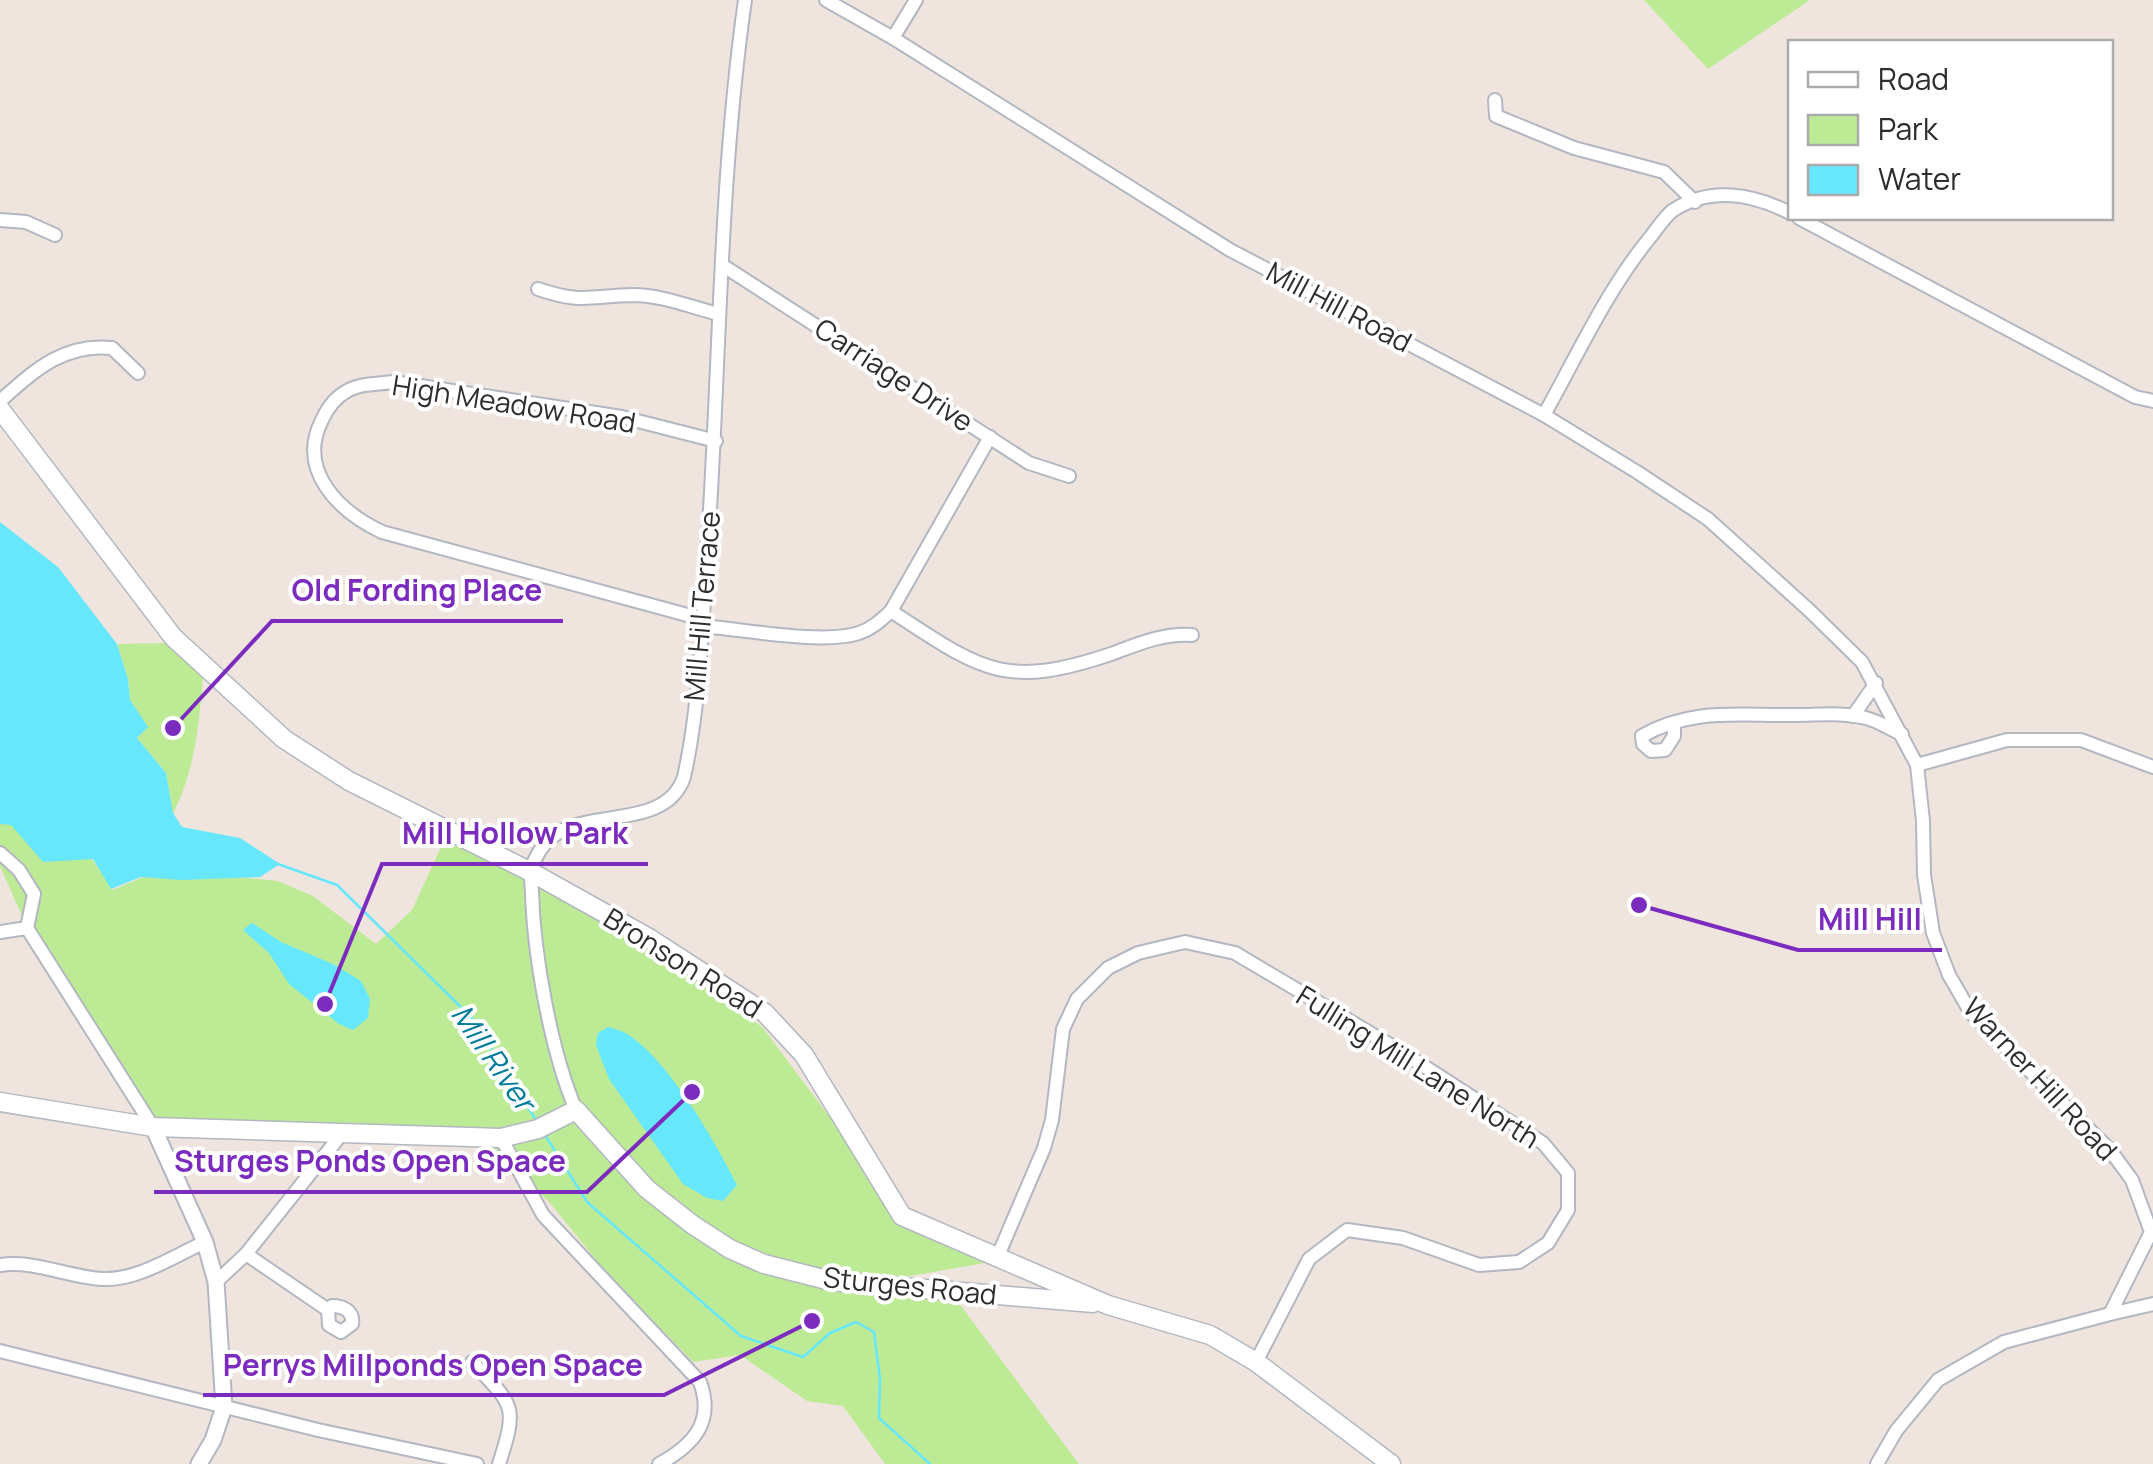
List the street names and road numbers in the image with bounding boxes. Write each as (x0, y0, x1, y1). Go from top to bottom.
street label: Mill Hill Road (1260, 252, 1419, 360)
street label: Carriage Drive (808, 309, 981, 440)
street label: High Meadow Road (390, 365, 638, 441)
street label: Mill Hill Terrace (674, 509, 728, 703)
street label: Bronson Road (597, 898, 770, 1026)
street label: Fulling Mill Lane North (1290, 976, 1547, 1156)
street label: Warner Hill Road (1955, 989, 2126, 1168)
street label: Sturges Road (821, 1257, 999, 1313)

